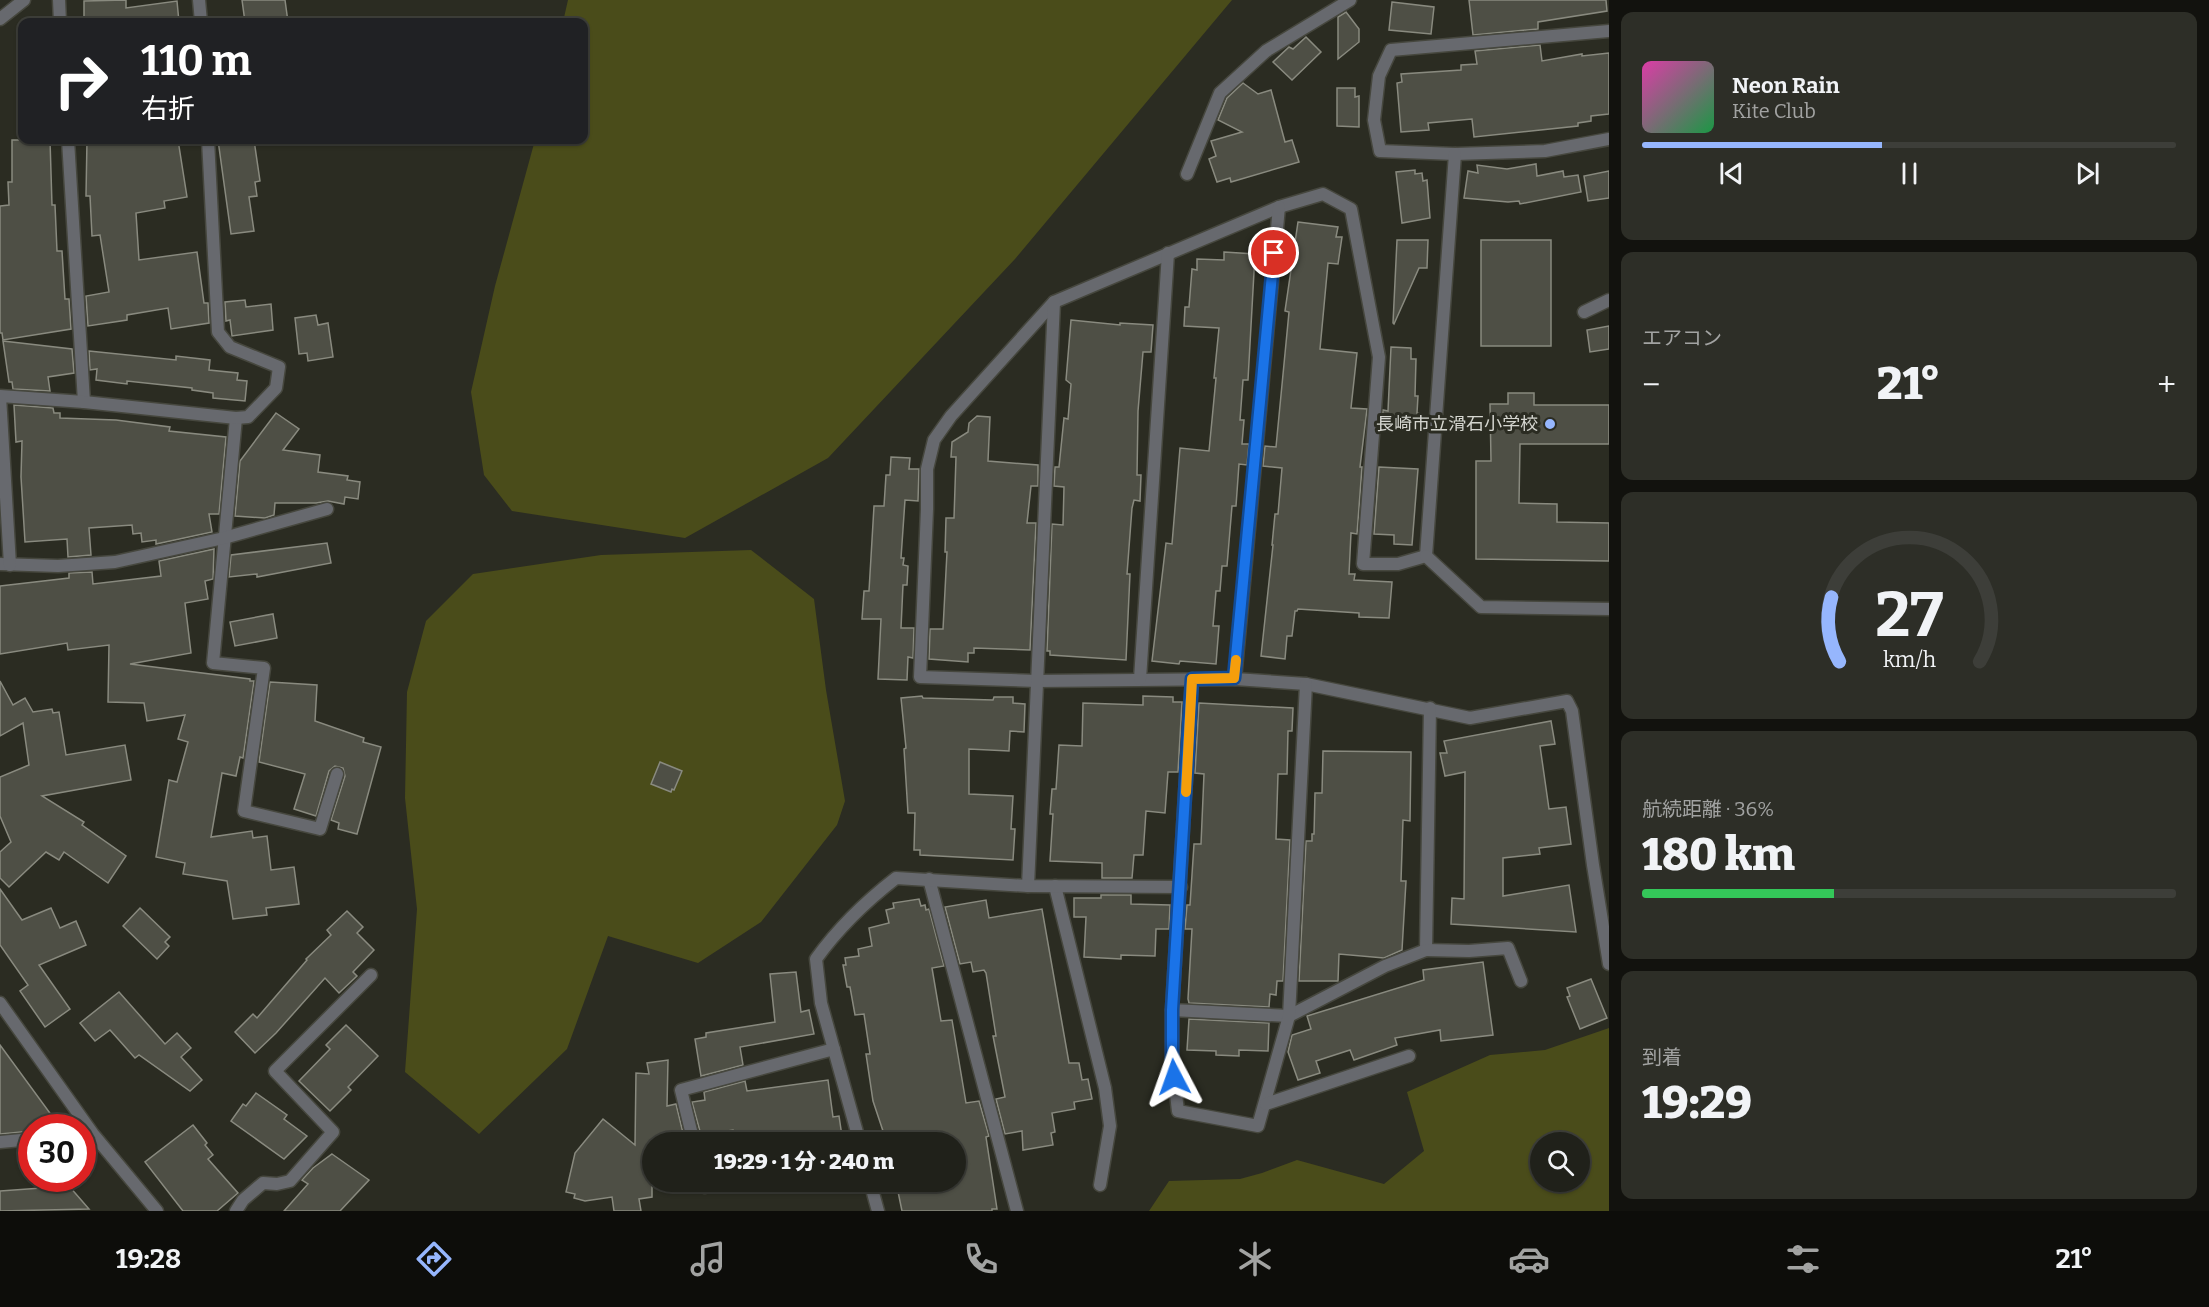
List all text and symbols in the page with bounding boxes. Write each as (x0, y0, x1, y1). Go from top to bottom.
text: 110 m (141, 36, 252, 86)
icon: right (42, 42, 120, 120)
text: Neon Rain (1732, 72, 1840, 99)
text: 右折 (141, 93, 195, 125)
text: Kite Club (1732, 99, 1816, 123)
icon: previous (1715, 157, 1748, 190)
icon: pause (1893, 157, 1926, 190)
icon: next (2071, 157, 2104, 190)
pin (1248, 227, 1299, 278)
icon: arrive (1257, 236, 1290, 269)
text: エアコン (1642, 326, 1722, 350)
text: 21° (1877, 357, 1941, 411)
text: − (1642, 365, 1660, 405)
text: + (2157, 365, 2176, 405)
place label: 長崎市立滑石小学校 (1376, 413, 1538, 435)
marker: 長崎市立滑石小学校 (1543, 417, 1557, 431)
text: 27 (1875, 579, 1943, 654)
text: km/h (1882, 648, 1936, 674)
text: 航続距離 · 36% (1642, 797, 1774, 821)
text: 180 km (1642, 828, 1795, 882)
position arrow (1142, 1045, 1206, 1109)
text: 到着 (1642, 1045, 1682, 1069)
text: 19:29 (1642, 1076, 1752, 1130)
speed limit sign: 30 (18, 1114, 96, 1192)
map controls (1530, 1132, 1590, 1192)
button: search (1530, 1132, 1590, 1192)
text: 19:29 · 1 分 · 240 m (714, 1148, 894, 1175)
icon: directions (413, 1238, 455, 1280)
icon: music (687, 1238, 729, 1280)
icon: phone (960, 1238, 1002, 1280)
icon: climate (1234, 1238, 1276, 1280)
icon: car (1508, 1238, 1550, 1280)
icon: filters (1782, 1238, 1824, 1280)
text: 19:28 (116, 1243, 181, 1275)
text: 21° (2055, 1243, 2093, 1275)

